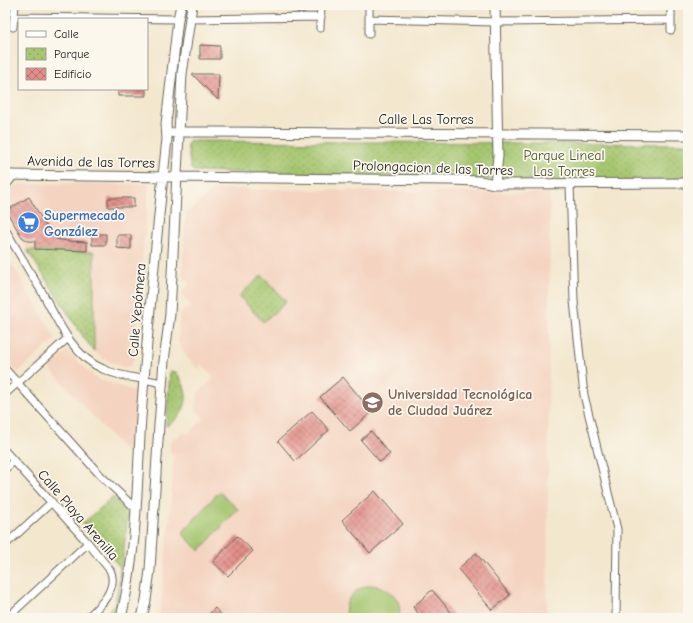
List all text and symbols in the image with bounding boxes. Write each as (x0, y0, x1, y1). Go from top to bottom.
legend (18, 18, 148, 90)
text: Calle (54, 27, 79, 41)
text: Parque (54, 47, 89, 61)
text: Edificio (54, 67, 91, 81)
street label: Calle Las Torres (378, 111, 474, 128)
park label: Parque Lineal Las Torres (523, 147, 605, 180)
street label: Avenida de las Torres (27, 152, 155, 172)
street label: Prolongacion de las Torres (353, 157, 514, 179)
place label: Supermecado González (44, 207, 125, 240)
supermarket icon: Supermecado González (16, 210, 42, 236)
street label: Calle Yepómera (124, 262, 150, 358)
place label: Universidad Tecnológica de Ciudad Juárez (388, 386, 532, 419)
school or university icon: Universidad Tecnológica de Ciudad Juárez (360, 389, 386, 415)
street label: Calle Playa Arenilla (34, 466, 122, 564)

